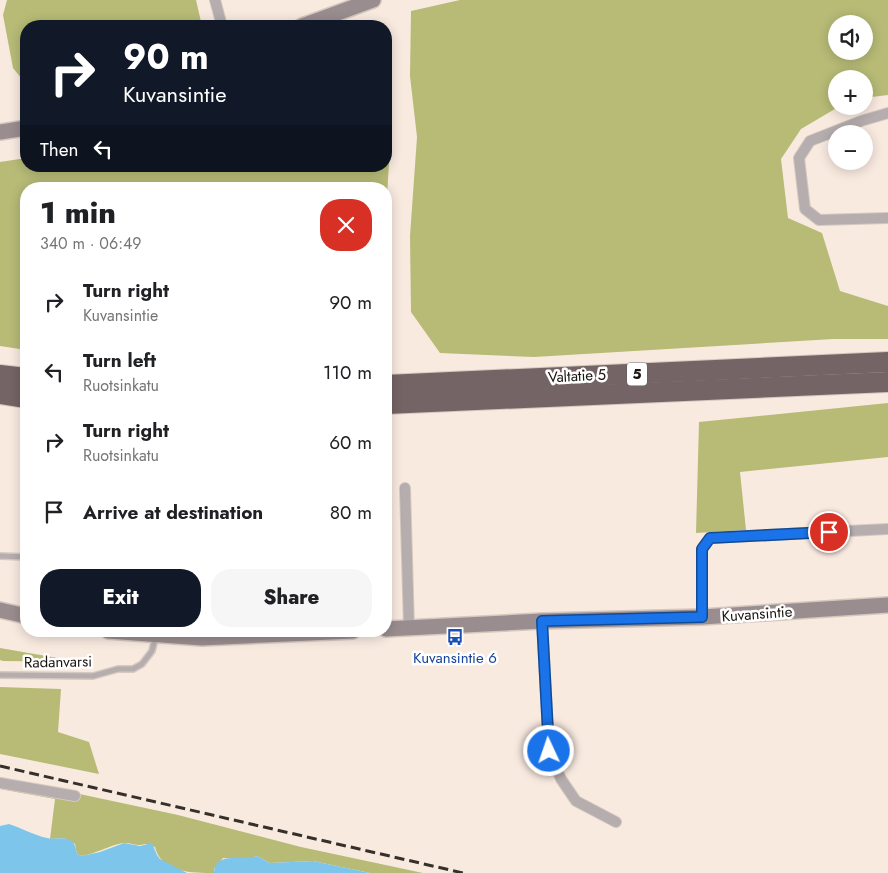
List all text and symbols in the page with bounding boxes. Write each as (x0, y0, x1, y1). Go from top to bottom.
map controls (828, 15, 873, 170)
button: sound (828, 15, 873, 60)
text: 90 m (123, 32, 209, 82)
icon: right (40, 40, 105, 105)
button: + (828, 70, 873, 115)
text: Kuvansintie (123, 78, 227, 110)
button: − (828, 125, 873, 170)
icon: left (89, 135, 117, 163)
text: Then (40, 136, 79, 163)
text: 1 min (40, 191, 116, 234)
button: close (320, 199, 372, 251)
text: 340 m · 06:49 (40, 232, 142, 255)
text: Turn right (83, 277, 169, 304)
icon: right (40, 288, 68, 316)
text: 90 m (329, 289, 372, 316)
text: Kuvansintie (83, 304, 158, 327)
text: Turn left (83, 347, 156, 374)
icon: left (40, 358, 68, 386)
text: 110 m (323, 359, 372, 386)
road number: 5 (627, 362, 647, 386)
street label: Valtatie 5 (547, 363, 607, 389)
text: Ruotsinkatu (83, 374, 159, 397)
text: Turn right (83, 417, 169, 444)
icon: right (40, 428, 68, 456)
text: 60 m (329, 429, 372, 456)
text: Ruotsinkatu (83, 444, 159, 467)
icon: arrive (40, 498, 68, 526)
text: Arrive at destination (83, 499, 263, 526)
text: 80 m (330, 499, 372, 526)
pin (808, 511, 850, 553)
icon: arrive (815, 518, 843, 546)
button: Exit (40, 569, 201, 627)
button: Share (211, 569, 372, 627)
street label: Kuvansintie (721, 601, 793, 627)
bus stop icon: Kuvansintie 6 (445, 627, 465, 647)
place label: Kuvansintie 6 (413, 647, 497, 669)
street label: Radanvarsi (24, 650, 92, 674)
position arrow (522, 724, 574, 776)

